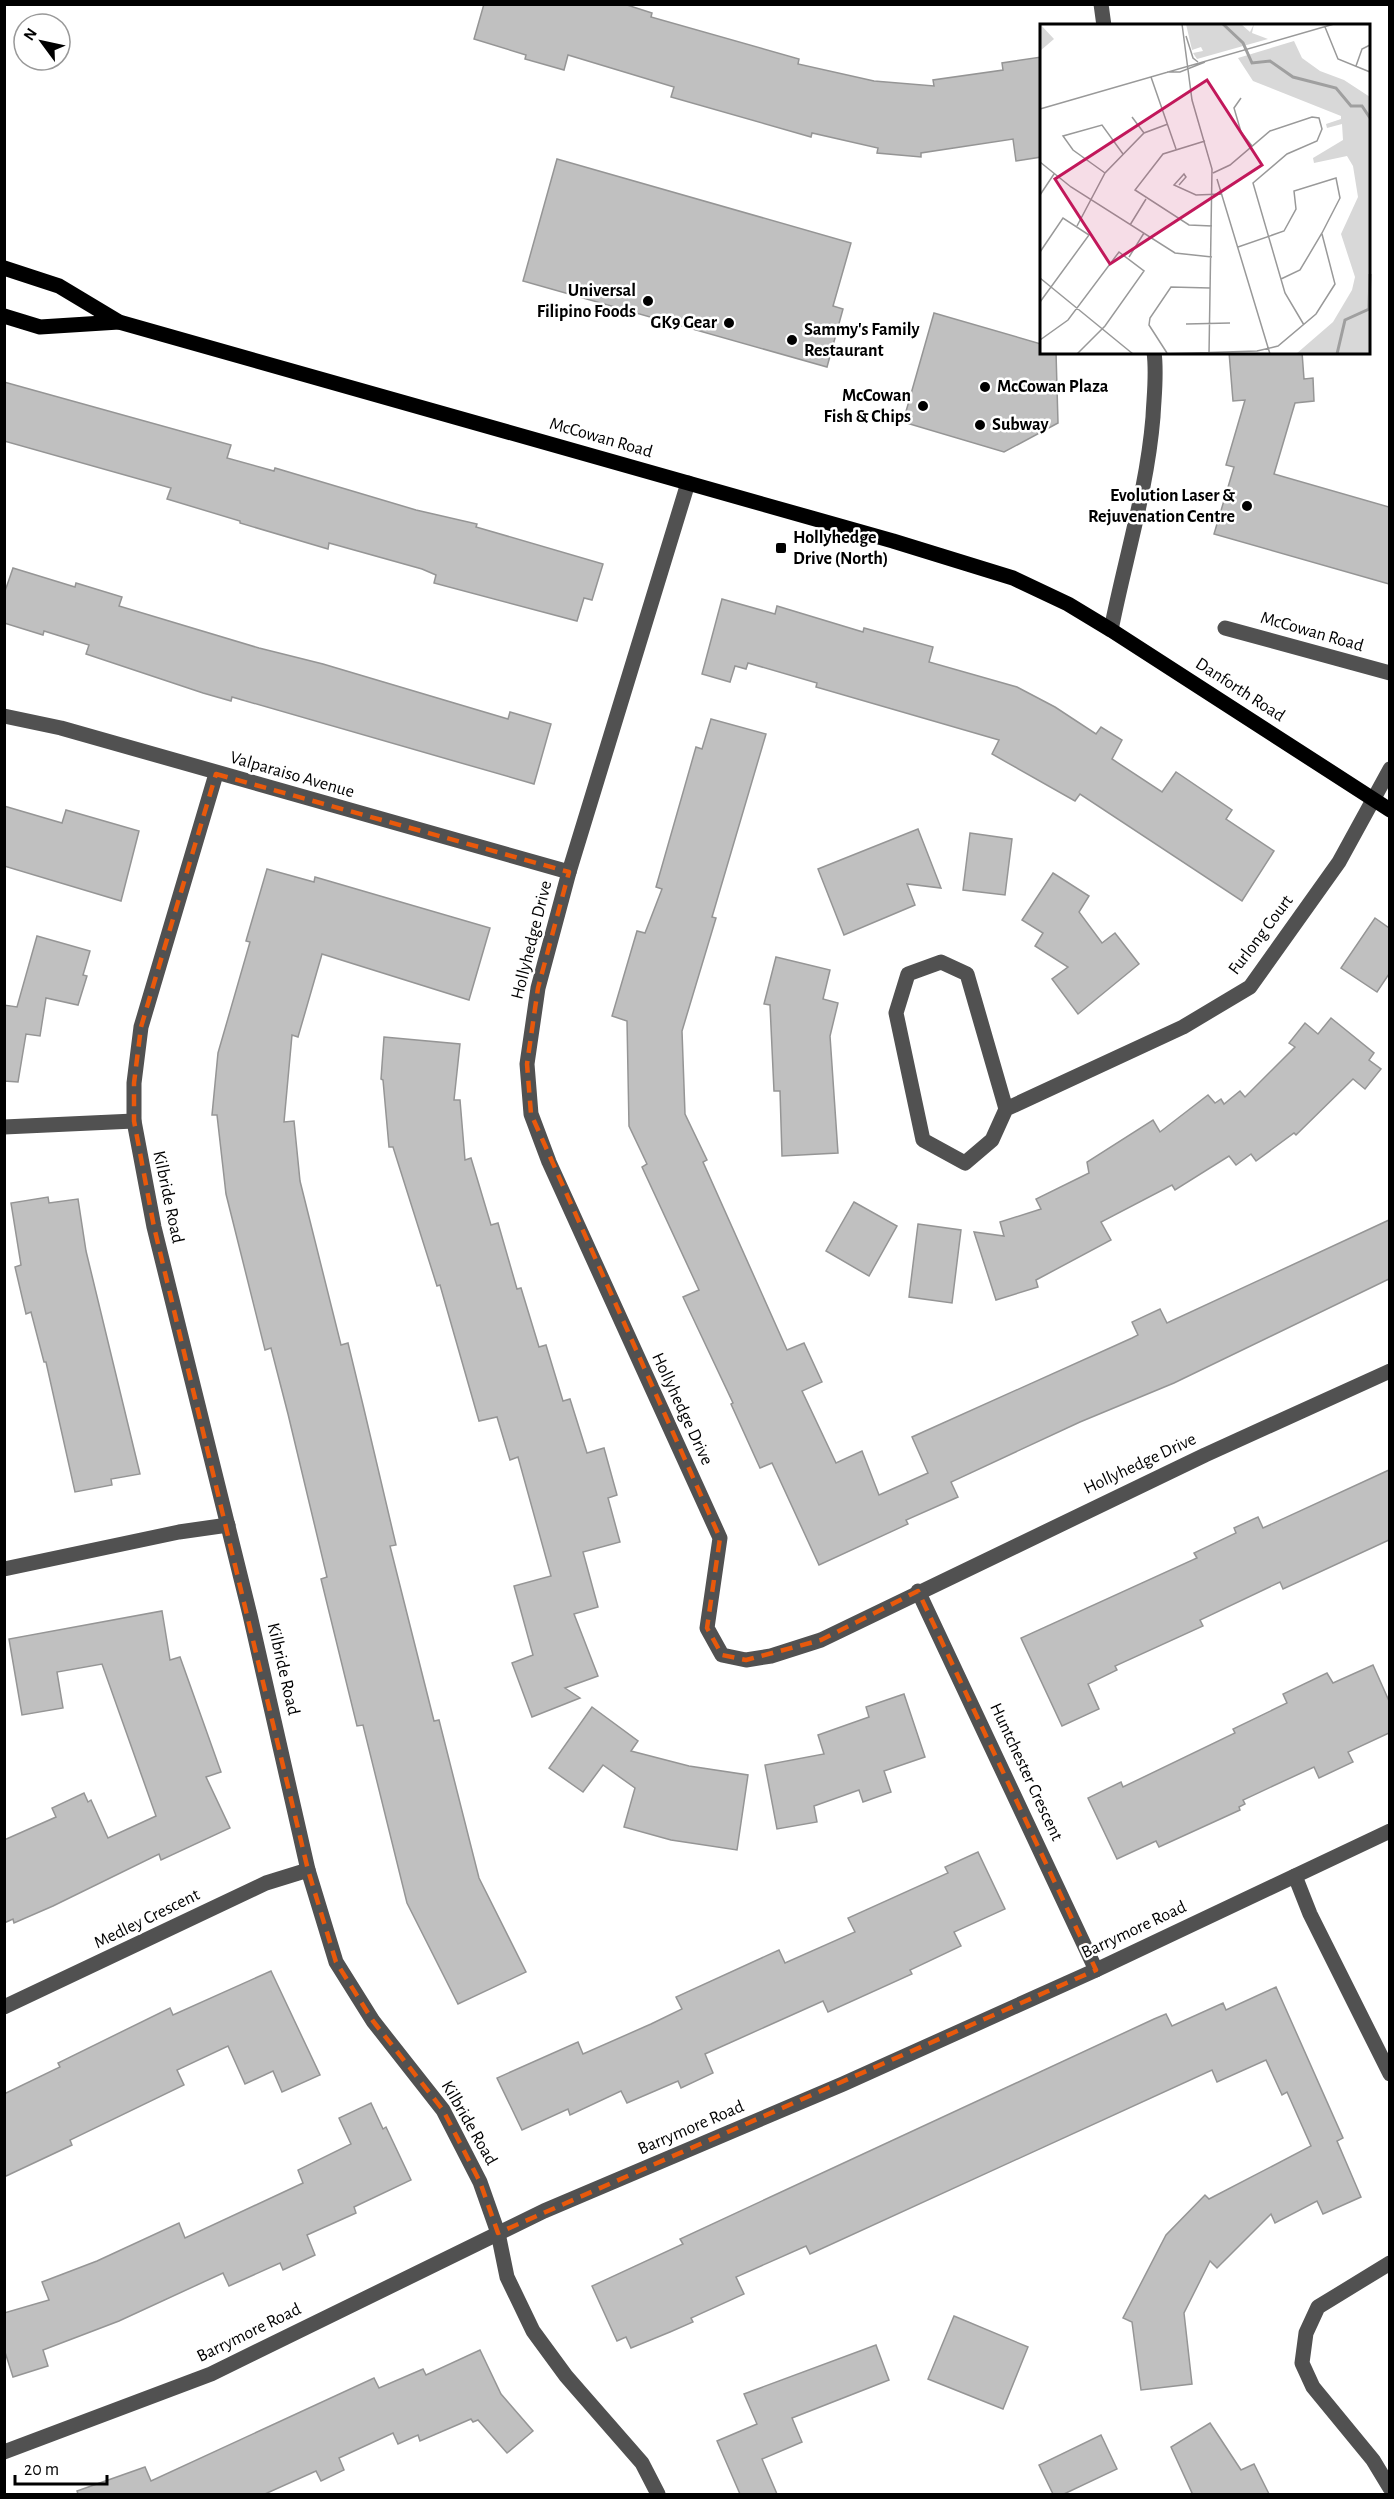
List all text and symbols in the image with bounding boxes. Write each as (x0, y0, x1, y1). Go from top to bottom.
north arrow (12, 12, 72, 72)
inset map (1040, 24, 1370, 354)
text: N (21, 25, 40, 43)
place label: Universal Filipino Foods (537, 282, 636, 321)
marker: Universal Filipino Foods (641, 294, 655, 308)
place label: GK9 Gear (651, 314, 718, 332)
marker: GK9 Gear (722, 316, 736, 330)
place label: Sammy's Family Restaurant (804, 321, 920, 360)
marker: Sammy's Family Restaurant (785, 333, 799, 347)
place label: McCowan Plaza (997, 378, 1109, 396)
marker: McCowan Plaza (978, 380, 992, 394)
place label: McCowan Fish & Chips (824, 387, 911, 426)
marker: McCowan Fish & Chips (916, 399, 930, 413)
street label: McCowan Road (547, 415, 655, 461)
place label: Subway (992, 416, 1049, 434)
marker: Subway (973, 418, 987, 432)
place label: Evolution Laser & Rejuvenation Centre (1088, 487, 1235, 526)
marker: Evolution Laser & Rejuvenation Centre (1240, 499, 1254, 513)
place label: Hollyhedge Drive (North) (793, 529, 888, 568)
marker: Hollyhedge Drive (North) (774, 541, 788, 555)
street label: McCowan Road (1258, 609, 1366, 655)
street label: Danforth Road (1192, 655, 1288, 725)
street label: Valparaiso Avenue (228, 749, 356, 801)
street label: Hollyhedge Drive (509, 879, 555, 1001)
street label: Furlong Court (1225, 892, 1297, 978)
street label: Kilbride Road (149, 1149, 187, 1245)
street label: Hollyhedge Drive (648, 1350, 716, 1468)
street label: Hollyhedge Drive (1081, 1430, 1199, 1498)
street label: Kilbride Road (264, 1621, 302, 1717)
street label: Huntchester Crescent (986, 1700, 1066, 1844)
street label: Medley Crescent (91, 1886, 203, 1952)
street label: Barrymore Road (1079, 1898, 1189, 1962)
street label: Kilbride Road (438, 2078, 500, 2168)
street label: Barrymore Road (635, 2098, 747, 2158)
street label: Barrymore Road (194, 2300, 304, 2366)
scale bar (15, 2448, 106, 2486)
text: 20 m (24, 2461, 59, 2479)

